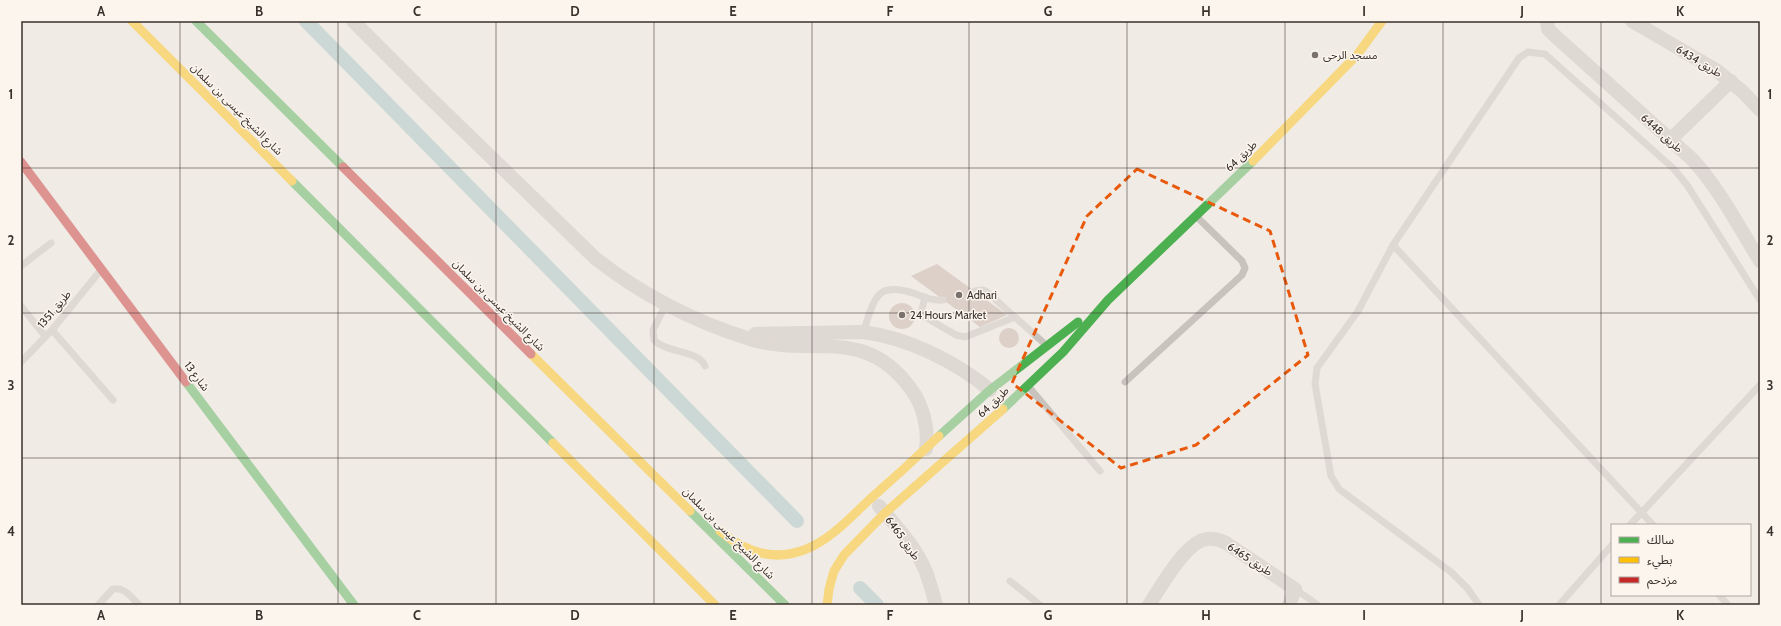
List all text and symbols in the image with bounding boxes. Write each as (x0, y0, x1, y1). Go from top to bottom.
text: A (97, 3, 106, 19)
text: B (255, 3, 263, 19)
text: C (413, 3, 421, 19)
text: D (570, 3, 580, 19)
text: E (729, 3, 737, 19)
text: F (887, 3, 894, 19)
text: G (1044, 3, 1053, 19)
text: H (1201, 3, 1211, 19)
text: I (1362, 3, 1366, 19)
text: J (1519, 3, 1524, 19)
text: K (1676, 3, 1685, 19)
street label: طريق 6434 (1673, 42, 1724, 80)
place label: مسجد الرحى (1323, 48, 1378, 62)
marker: مسجد الرحى (1310, 50, 1320, 60)
street label: شارع الشيخ عيسى بن سلمان (187, 60, 286, 159)
text: 1 (9, 86, 13, 102)
text: 1 (1768, 86, 1772, 102)
street label: طريق 6448 (1638, 110, 1686, 156)
street label: طريق 64 (1222, 138, 1260, 175)
text: 2 (8, 232, 15, 248)
text: 2 (1767, 232, 1774, 248)
street label: شارع الشيخ عيسى بن سلمان (449, 256, 548, 355)
street label: طريق 1351 (34, 287, 74, 331)
place label: Adhari (967, 288, 997, 302)
marker: Adhari (954, 290, 964, 300)
place label: 24 Hours Market (910, 308, 986, 322)
marker: 24 Hours Market (897, 310, 907, 320)
street label: شارع 13 (181, 358, 213, 394)
text: 3 (7, 377, 15, 393)
text: 3 (1766, 377, 1774, 393)
street label: طريق 64 (974, 384, 1012, 421)
street label: شارع الشيخ عيسى بن سلمان (679, 484, 778, 583)
street label: طريق 6465 (882, 513, 924, 563)
text: 4 (7, 523, 15, 539)
text: 4 (1766, 523, 1774, 539)
legend (1611, 524, 1751, 596)
text: سالك (1647, 532, 1674, 547)
street label: طريق 6465 (1225, 539, 1275, 579)
text: بطيء (1647, 552, 1673, 570)
text: مزدحم (1647, 572, 1677, 589)
text: A (97, 607, 106, 623)
text: B (255, 607, 263, 623)
text: C (413, 607, 421, 623)
text: D (570, 607, 580, 623)
text: E (729, 607, 737, 623)
text: F (887, 607, 894, 623)
text: G (1044, 607, 1053, 623)
text: H (1201, 607, 1211, 623)
text: I (1362, 607, 1366, 623)
text: J (1519, 607, 1524, 623)
text: K (1676, 607, 1685, 623)

